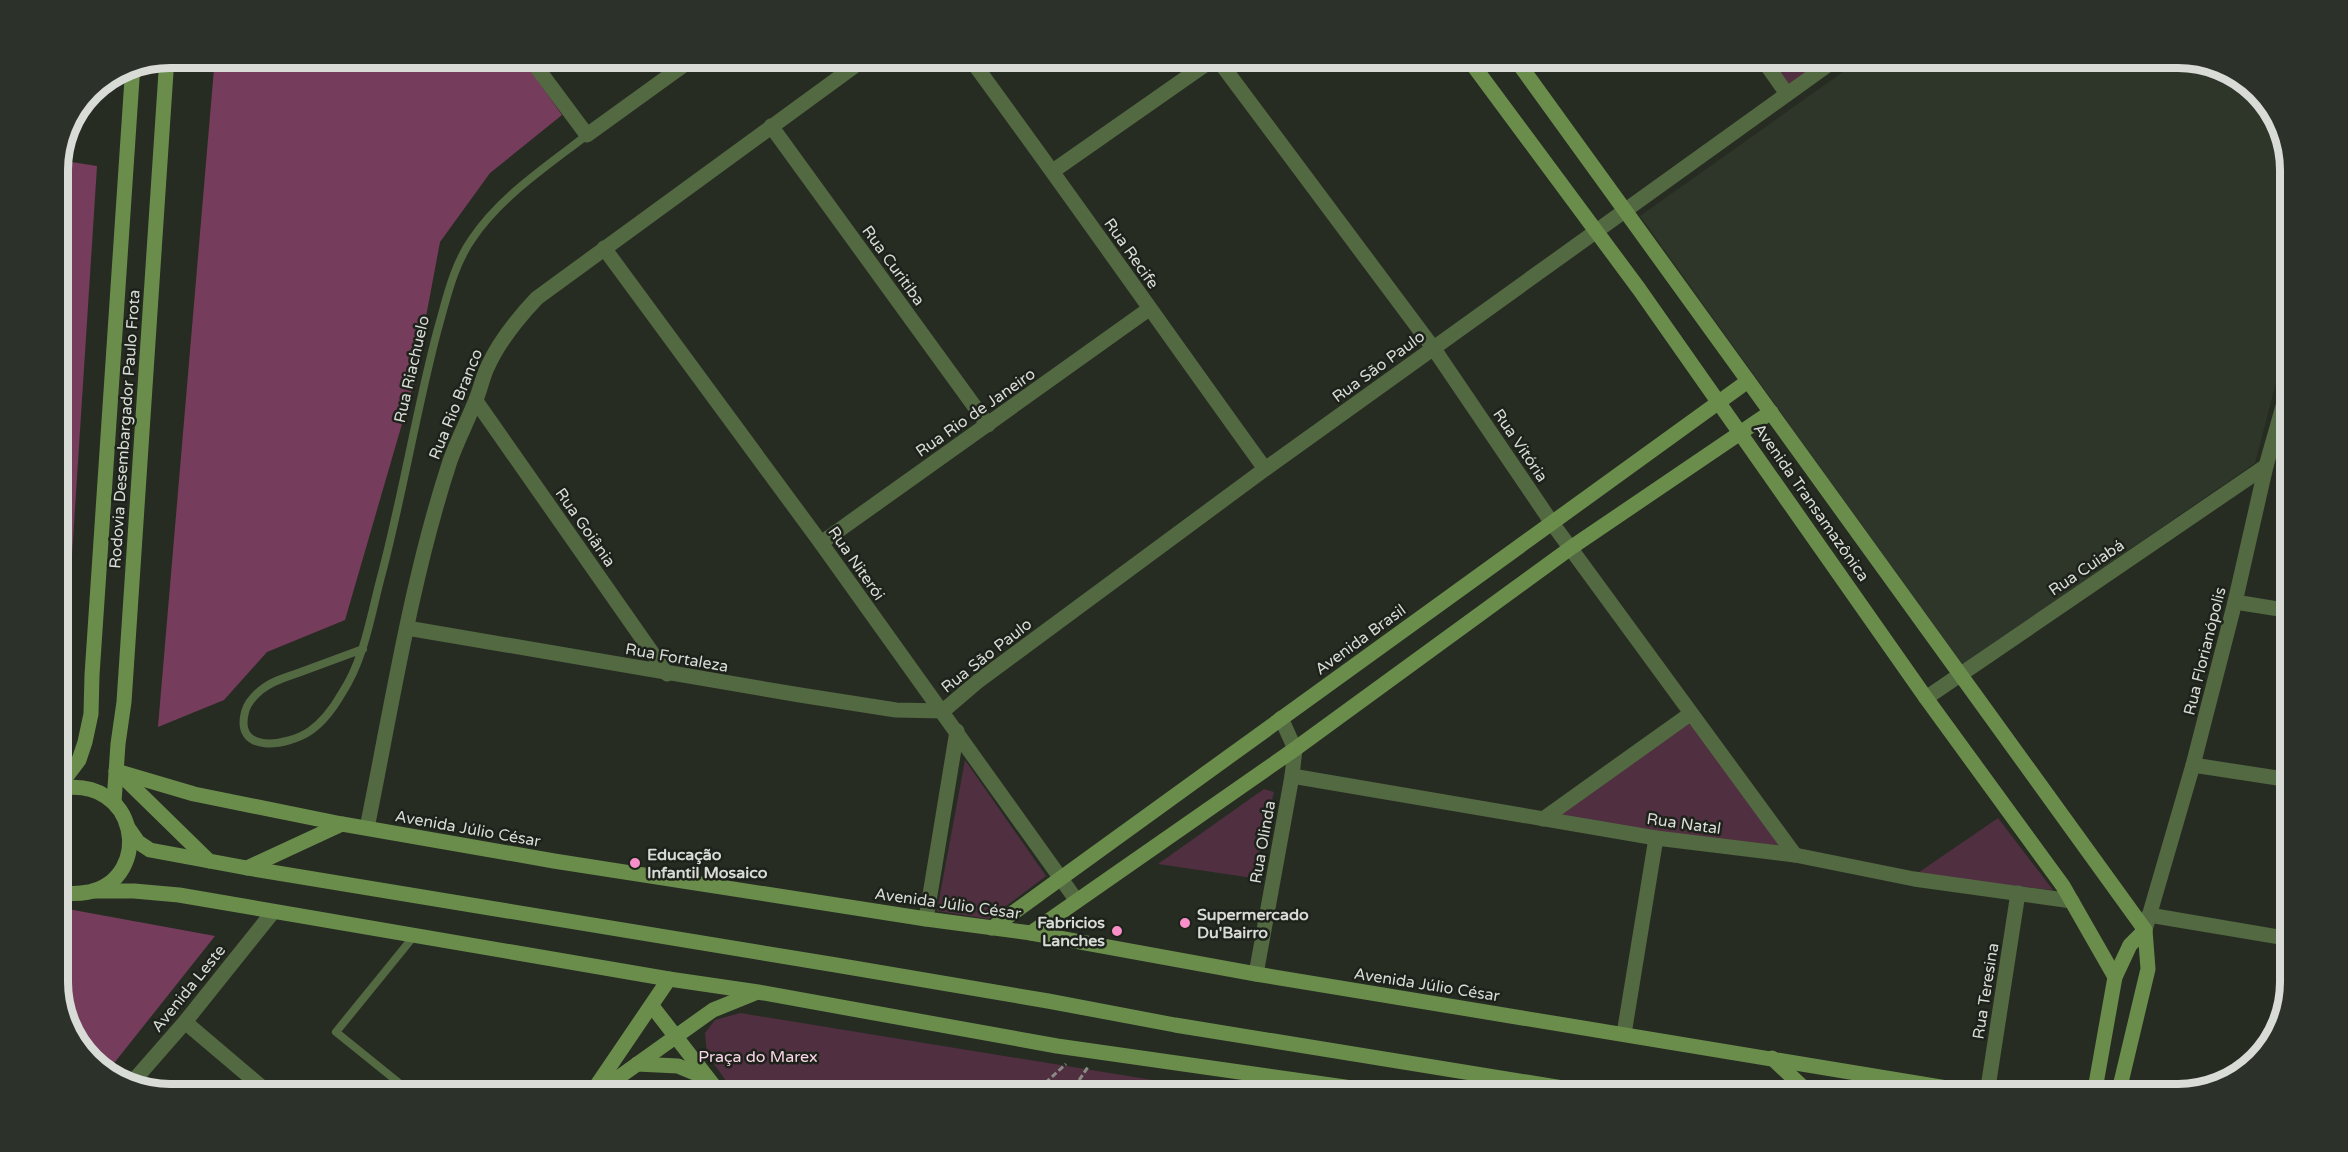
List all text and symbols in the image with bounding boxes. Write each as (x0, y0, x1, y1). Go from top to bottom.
street label: Rua Recife (1099, 214, 1163, 293)
street label: Rua Curitiba (857, 222, 929, 310)
street label: Rodovia Desembargador Paulo Frota (105, 289, 145, 569)
street label: Rua Riachuelo (390, 314, 434, 425)
street label: Rua São Paulo (1328, 326, 1429, 407)
street label: Rua Rio Branco (425, 346, 487, 463)
street label: Rua Rio de Janeiro (912, 364, 1039, 462)
street label: Rua Vitória (1488, 405, 1552, 486)
street label: Avenida Transamazônica (1749, 420, 1873, 586)
street label: Rua Goiânia (551, 484, 620, 571)
street label: Rua Niterói (823, 523, 889, 604)
street label: Rua Cuiabá (2045, 535, 2128, 600)
street label: Rua Florianópolis (2179, 585, 2231, 718)
street label: Avenida Brasil (1311, 600, 1410, 679)
street label: Rua São Paulo (937, 614, 1036, 697)
street label: Rua Fortaleza (624, 639, 730, 677)
street label: Rua Olinda (1246, 799, 1280, 885)
street label: Avenida Júlio César (393, 806, 543, 852)
street label: Rua Natal (1645, 809, 1722, 839)
place label: Educação Infantil Mosaico (647, 845, 768, 883)
marker: Educação Infantil Mosaico (628, 856, 642, 870)
street label: Avenida Júlio César (873, 884, 1023, 924)
place label: Supermercado Du'Bairro (1197, 905, 1309, 943)
place label: Fabricios Lanches (1037, 913, 1105, 951)
marker: Supermercado Du'Bairro (1178, 916, 1192, 930)
marker: Fabricios Lanches (1110, 924, 1124, 938)
street label: Avenida Leste (147, 941, 230, 1036)
street label: Rua Teresina (1968, 941, 2003, 1041)
street label: Avenida Júlio César (1352, 964, 1502, 1007)
park label: Praça do Marex (698, 1047, 818, 1067)

